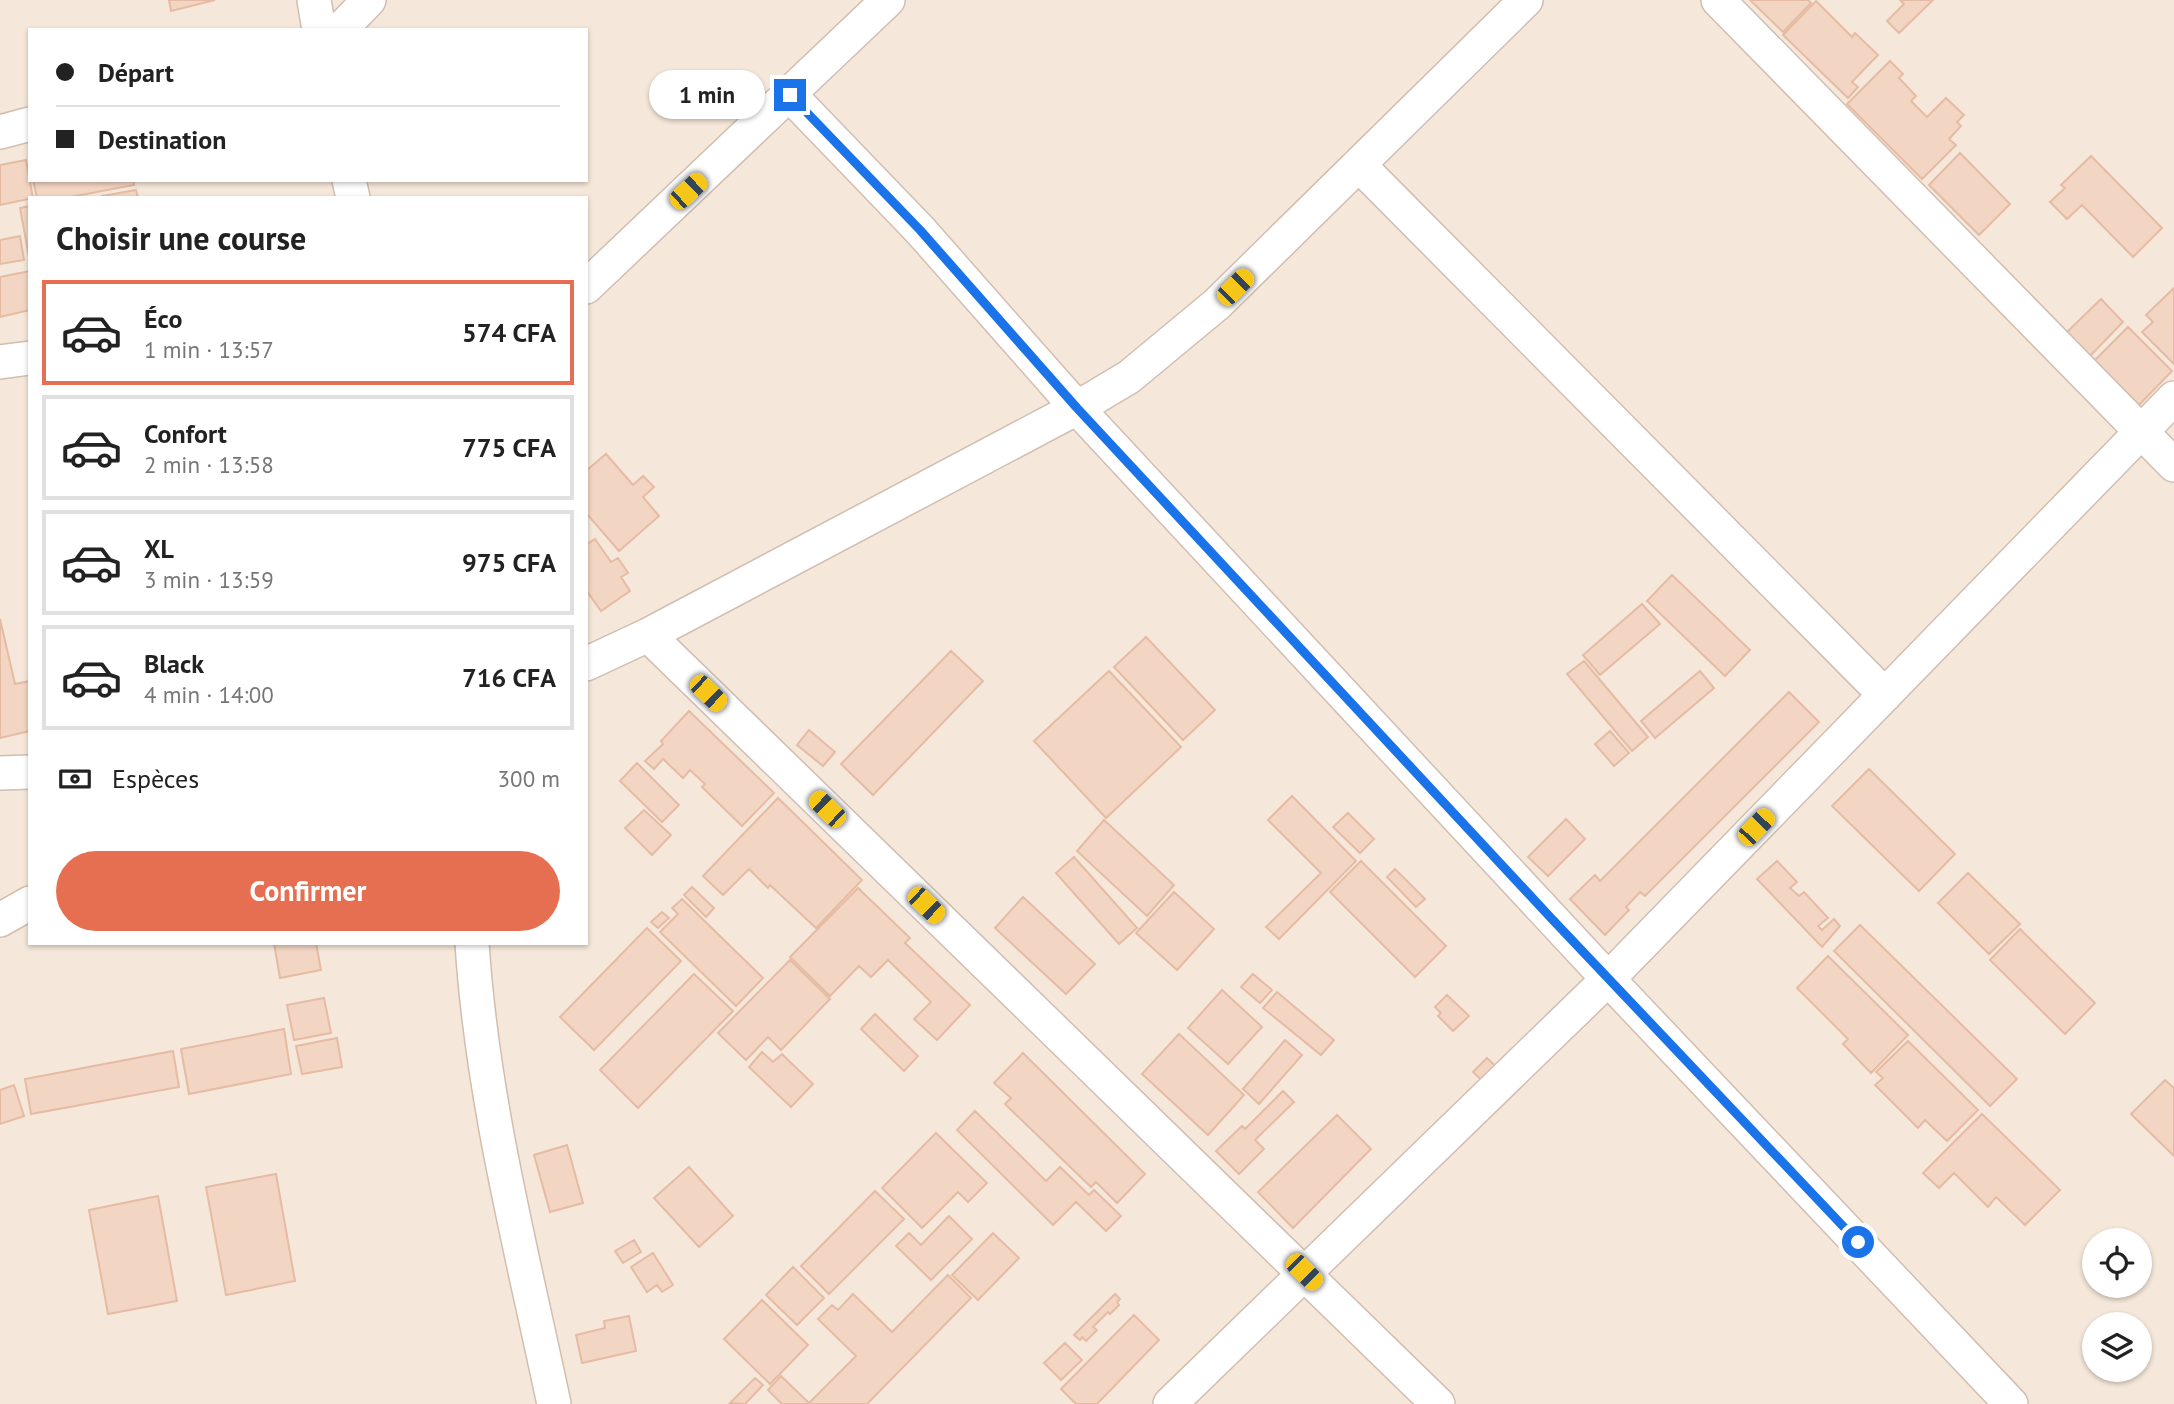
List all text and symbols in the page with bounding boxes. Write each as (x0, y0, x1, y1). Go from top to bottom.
text: Départ (98, 56, 174, 89)
callout: 1 min (650, 70, 766, 119)
route end (774, 79, 806, 111)
text: 1 min (679, 80, 735, 109)
text: Destination (98, 123, 226, 156)
car (666, 169, 711, 213)
text: Choisir une course (56, 217, 306, 259)
car (1213, 265, 1258, 309)
icon: car (60, 301, 123, 364)
text: Éco (144, 302, 182, 335)
text: 574 CFA (462, 316, 556, 349)
text: 1 min · 13:57 (144, 335, 274, 364)
icon: car (60, 416, 123, 479)
text: Confort (144, 417, 227, 450)
text: 775 CFA (462, 431, 556, 464)
text: 2 min · 13:58 (144, 450, 274, 479)
icon: car (60, 531, 123, 594)
text: XL (144, 532, 174, 565)
text: 975 CFA (462, 546, 556, 579)
text: 3 min · 13:59 (144, 565, 274, 594)
icon: car (60, 646, 123, 709)
text: Black (144, 647, 204, 680)
text: 716 CFA (462, 661, 556, 694)
car (686, 671, 731, 715)
text: 4 min · 14:00 (144, 680, 274, 709)
icon: cash (56, 760, 94, 798)
text: Espèces (112, 762, 199, 795)
text: 300 m (498, 764, 560, 793)
car (805, 787, 850, 831)
car (1734, 805, 1779, 849)
button: Confirmer (56, 851, 560, 931)
car (904, 883, 949, 927)
route start (1842, 1226, 1874, 1258)
map controls (2082, 1228, 2152, 1382)
button: locate (2082, 1228, 2152, 1298)
car (1282, 1250, 1327, 1294)
button: layers (2082, 1312, 2152, 1382)

